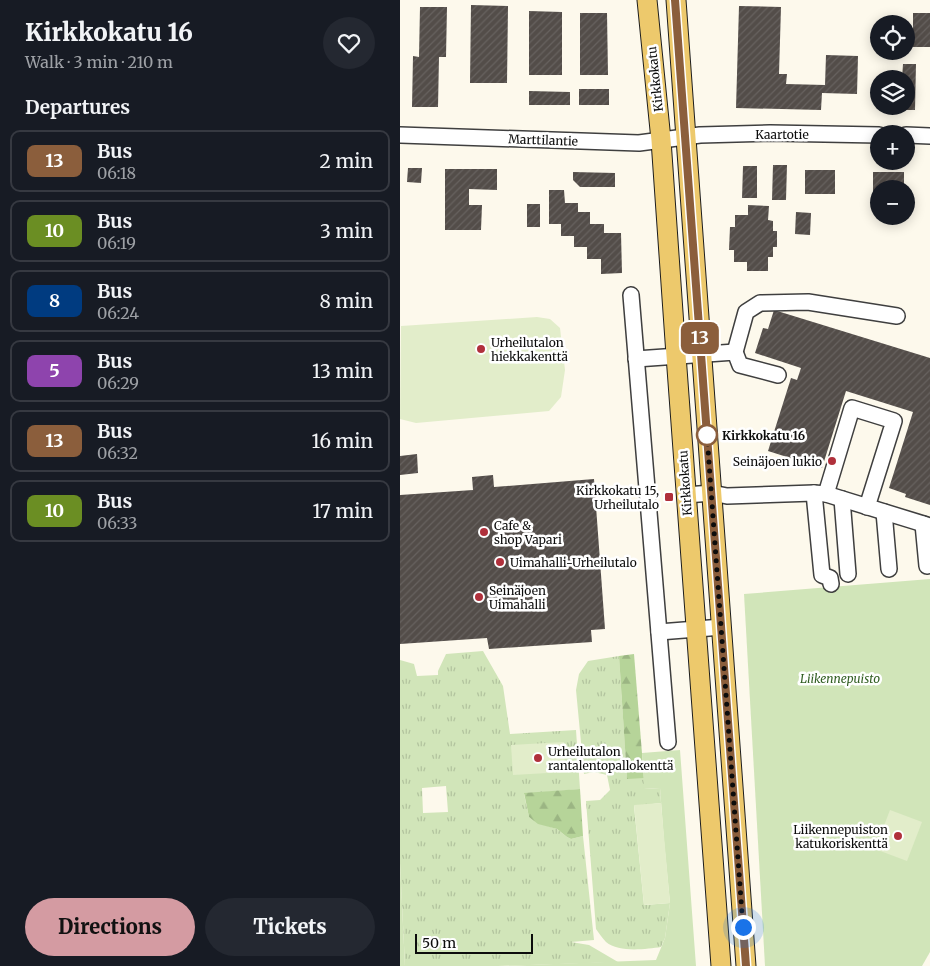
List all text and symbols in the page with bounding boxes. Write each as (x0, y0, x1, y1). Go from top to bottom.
map controls (870, 15, 915, 225)
button: locate (870, 15, 915, 60)
text: Kirkkokatu 16 (25, 17, 193, 48)
button: heart (323, 17, 375, 69)
street label: Kirkkokatu (644, 45, 666, 112)
text: Walk · 3 min · 210 m (25, 52, 173, 72)
button: layers (870, 70, 915, 115)
text: Departures (25, 95, 130, 119)
button: + (870, 125, 915, 170)
street label: Kaartotie (755, 127, 809, 142)
street label: Marttilantie (508, 131, 578, 149)
text: Bus (97, 139, 132, 163)
text: 13 (45, 149, 64, 172)
text: 2 min (320, 149, 373, 173)
text: 06:18 (97, 163, 136, 183)
button: − (870, 180, 915, 225)
text: Bus (97, 209, 132, 233)
text: 10 (45, 219, 64, 242)
text: 3 min (320, 219, 373, 243)
text: 06:19 (97, 233, 136, 253)
text: Bus (97, 279, 132, 303)
text: 8 (49, 289, 60, 312)
text: 8 min (320, 289, 373, 313)
text: 06:24 (97, 303, 139, 323)
line badge: 13 (678, 322, 722, 354)
text: 13 (691, 326, 709, 349)
place label: Urheilutalon hiekkakenttä (491, 335, 568, 364)
marker: Urheilutalon hiekkakenttä (475, 343, 487, 355)
text: Bus (97, 349, 132, 373)
text: 5 (49, 359, 60, 382)
text: 13 min (312, 359, 373, 383)
text: 06:29 (97, 373, 139, 393)
text: Bus (97, 419, 132, 443)
marker: Kirkkokatu 16 (696, 424, 718, 446)
place label: Kirkkokatu 16 (722, 428, 805, 443)
text: 13 (45, 429, 64, 452)
text: 16 min (312, 429, 373, 453)
text: 06:32 (97, 443, 138, 463)
street label: Kirkkokatu (675, 449, 695, 516)
place label: Seinäjoen lukio (733, 454, 822, 469)
marker: Seinäjoen lukio (826, 455, 838, 467)
place label: Kirkkokatu 15, Urheilutalo (576, 483, 659, 512)
text: Bus (97, 489, 132, 513)
marker: Kirkkokatu 15, Urheilutalo (663, 491, 675, 503)
text: 10 (45, 499, 64, 522)
text: 17 min (313, 499, 373, 523)
text: 06:33 (97, 513, 137, 533)
place label: Cafe & shop Vapari (494, 518, 562, 547)
marker: Cafe & shop Vapari (478, 526, 490, 538)
place label: Uimahalli-Urheilutalo (510, 555, 637, 570)
marker: Uimahalli-Urheilutalo (494, 556, 506, 568)
place label: Seinäjoen Uimahalli (489, 583, 546, 612)
marker: Seinäjoen Uimahalli (473, 591, 485, 603)
park label: Liikennepuisto (800, 671, 880, 686)
place label: Urheilutalon rantalentopallokenttä (548, 744, 674, 773)
marker: Urheilutalon rantalentopallokenttä (532, 752, 544, 764)
place label: Liikennepuiston katukoriskenttä (793, 822, 889, 851)
marker: Liikennepuiston katukoriskenttä (892, 830, 904, 842)
button: Directions (25, 898, 195, 956)
button: Tickets (205, 898, 375, 956)
your location (731, 915, 756, 940)
scale bar (415, 931, 532, 954)
text: 50 m (422, 934, 456, 952)

